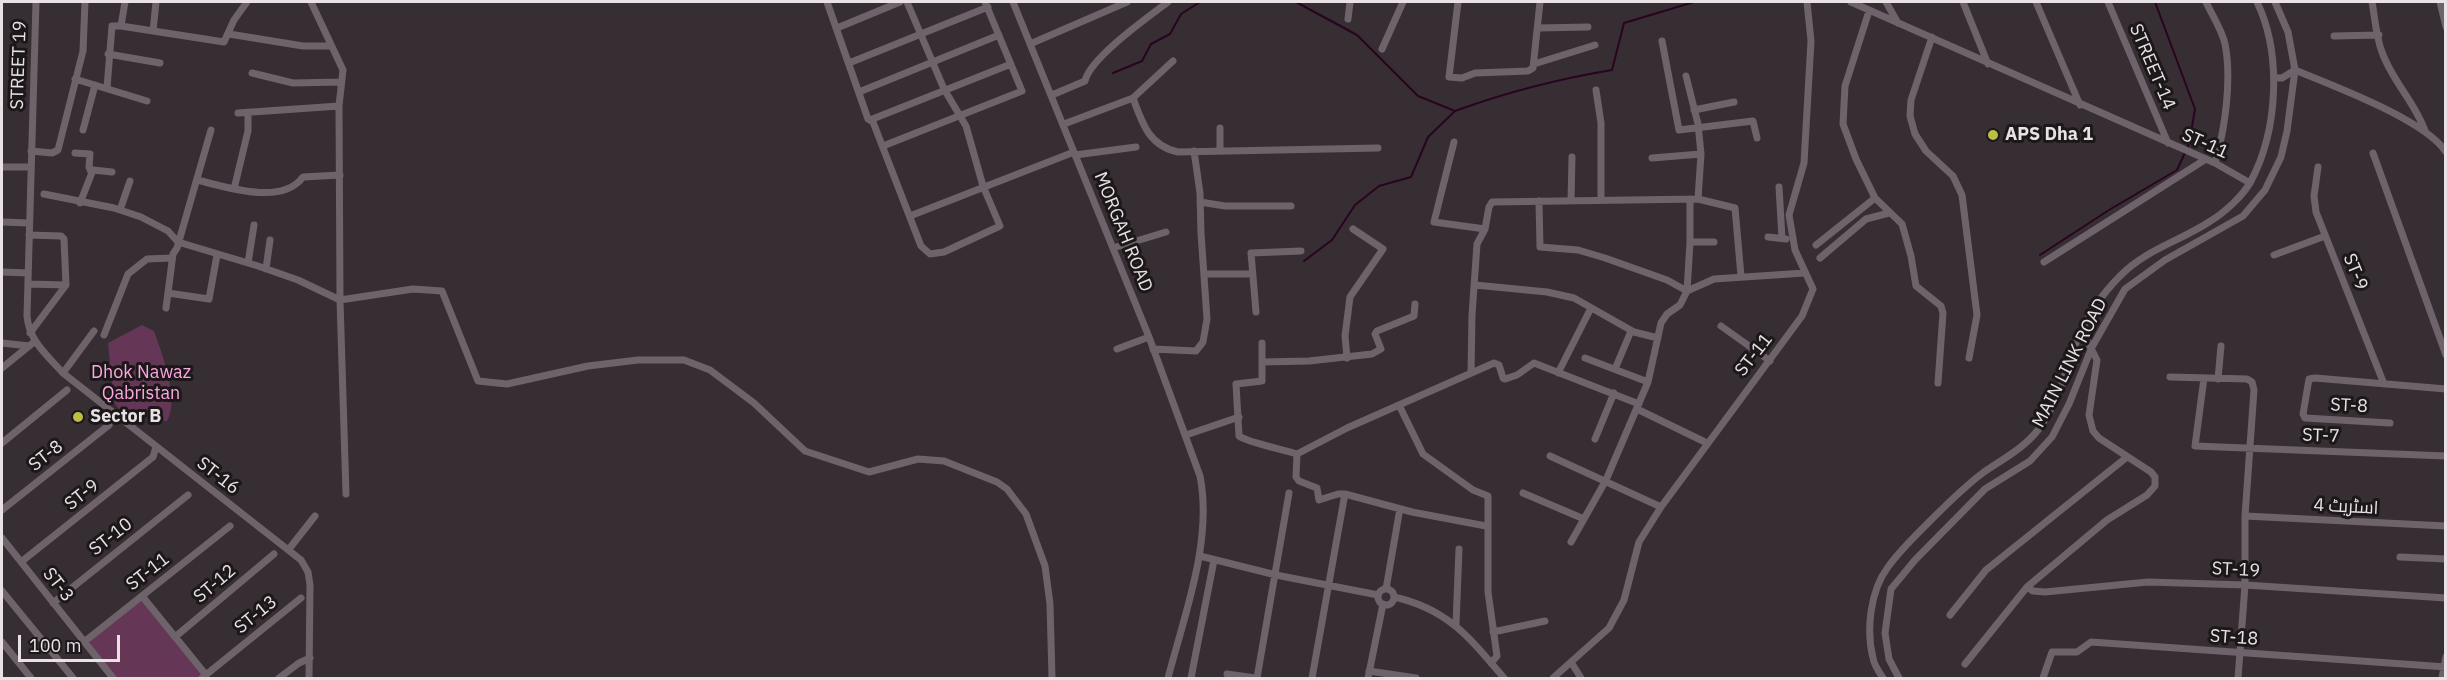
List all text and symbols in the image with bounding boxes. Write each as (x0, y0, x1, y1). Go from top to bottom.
street label: STREET 19 (7, 20, 31, 110)
street label: STREET-14 (2124, 21, 2180, 113)
place label: APS Dha 1 (2005, 124, 2093, 146)
street label: ST-11 (2178, 124, 2232, 164)
marker: APS Dha 1 (1986, 128, 2000, 142)
street label: MORGAH ROAD (1089, 169, 1157, 295)
street label: ST-9 (2338, 251, 2372, 293)
street label: MAIN LINK ROAD (2028, 295, 2112, 431)
street label: ST-11 (1731, 329, 1777, 381)
park label: Dhok Nawaz Qabristan (91, 362, 191, 404)
street label: ST-8 (2330, 394, 2368, 418)
place label: Sector B (90, 406, 161, 428)
marker: Sector B (71, 410, 85, 424)
street label: ST-7 (2302, 425, 2340, 447)
street label: ST-8 (25, 436, 67, 476)
street label: ST-16 (192, 453, 244, 499)
street label: ST-9 (61, 475, 103, 515)
street label: اسٹریٹ 4 (2313, 495, 2379, 519)
street label: ST-10 (85, 514, 137, 560)
street label: ST-11 (122, 549, 174, 595)
street label: ST-19 (2211, 558, 2261, 582)
street label: ST-12 (190, 560, 240, 608)
street label: ST-3 (38, 564, 78, 606)
street label: ST-13 (230, 591, 282, 639)
scale bar (21, 623, 123, 661)
street label: ST-18 (2209, 626, 2259, 650)
text: 100 m (29, 634, 81, 657)

